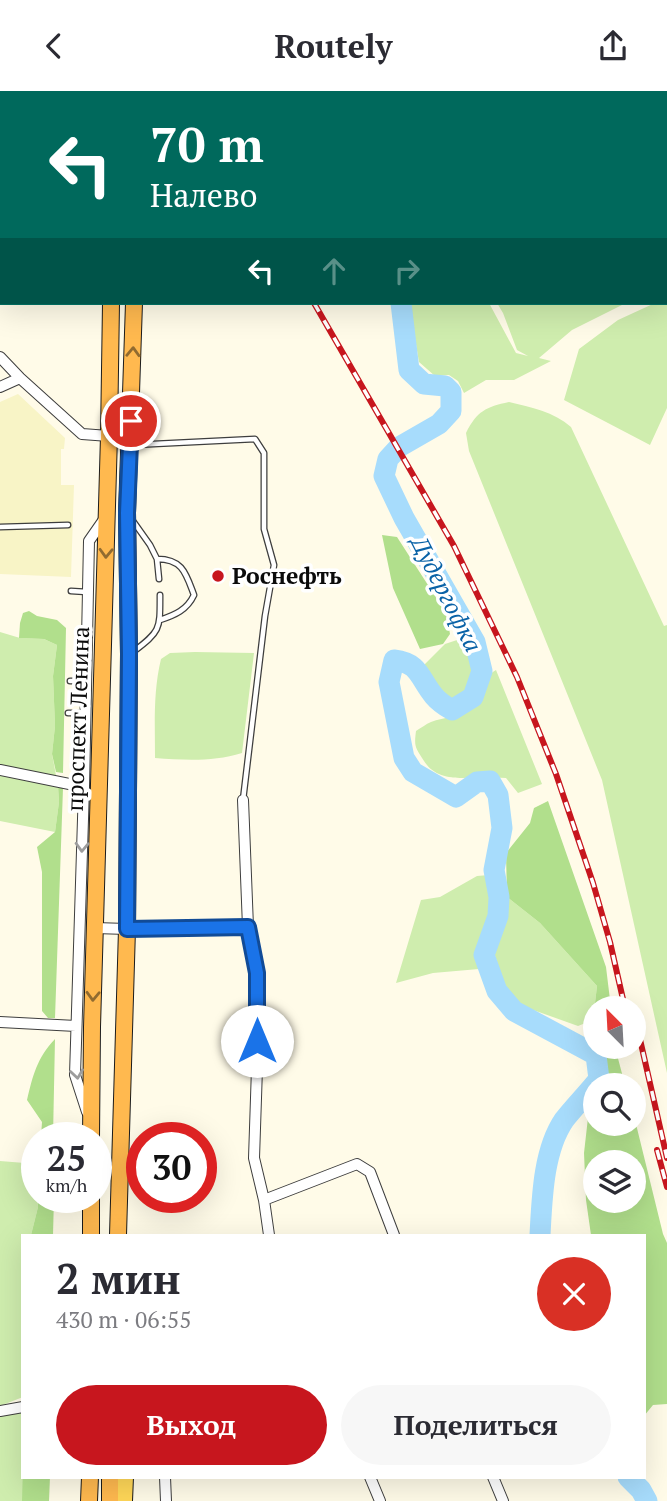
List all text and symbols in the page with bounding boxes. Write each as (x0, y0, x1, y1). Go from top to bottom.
text: Routely (275, 25, 392, 67)
icon: back (35, 27, 73, 65)
icon: share (594, 27, 632, 65)
text: 70 m (150, 111, 264, 176)
icon: left (35, 119, 126, 210)
text: Налево (150, 174, 258, 216)
icon: left (242, 252, 280, 290)
icon: ahead (315, 252, 353, 290)
icon: right (388, 252, 426, 290)
one-way arrow (125, 346, 140, 357)
pin (101, 391, 161, 451)
icon: arrive (112, 402, 150, 440)
water label: Дудергофка (403, 528, 490, 657)
one-way arrow (98, 548, 113, 559)
place label: Роснефть (232, 560, 342, 591)
marker: Роснефть (210, 568, 226, 584)
street label: проспект Ленина (59, 626, 96, 812)
one-way arrow (75, 842, 90, 853)
one-way arrow (85, 992, 101, 1002)
north arrow (583, 996, 646, 1059)
map controls (583, 996, 646, 1213)
position arrow (220, 1004, 294, 1078)
one-way arrow (70, 1068, 85, 1080)
button: search (583, 1073, 646, 1136)
speed limit sign: 30 (126, 1122, 217, 1213)
text: 25 (47, 1135, 86, 1181)
button: layers (583, 1150, 646, 1213)
text: km/h (46, 1173, 87, 1197)
text: 2 мин (56, 1250, 181, 1306)
button: close (537, 1257, 611, 1331)
text: 430 m · 06:55 (56, 1304, 191, 1335)
button: Выход (56, 1385, 327, 1465)
button: Поделиться (341, 1385, 611, 1465)

